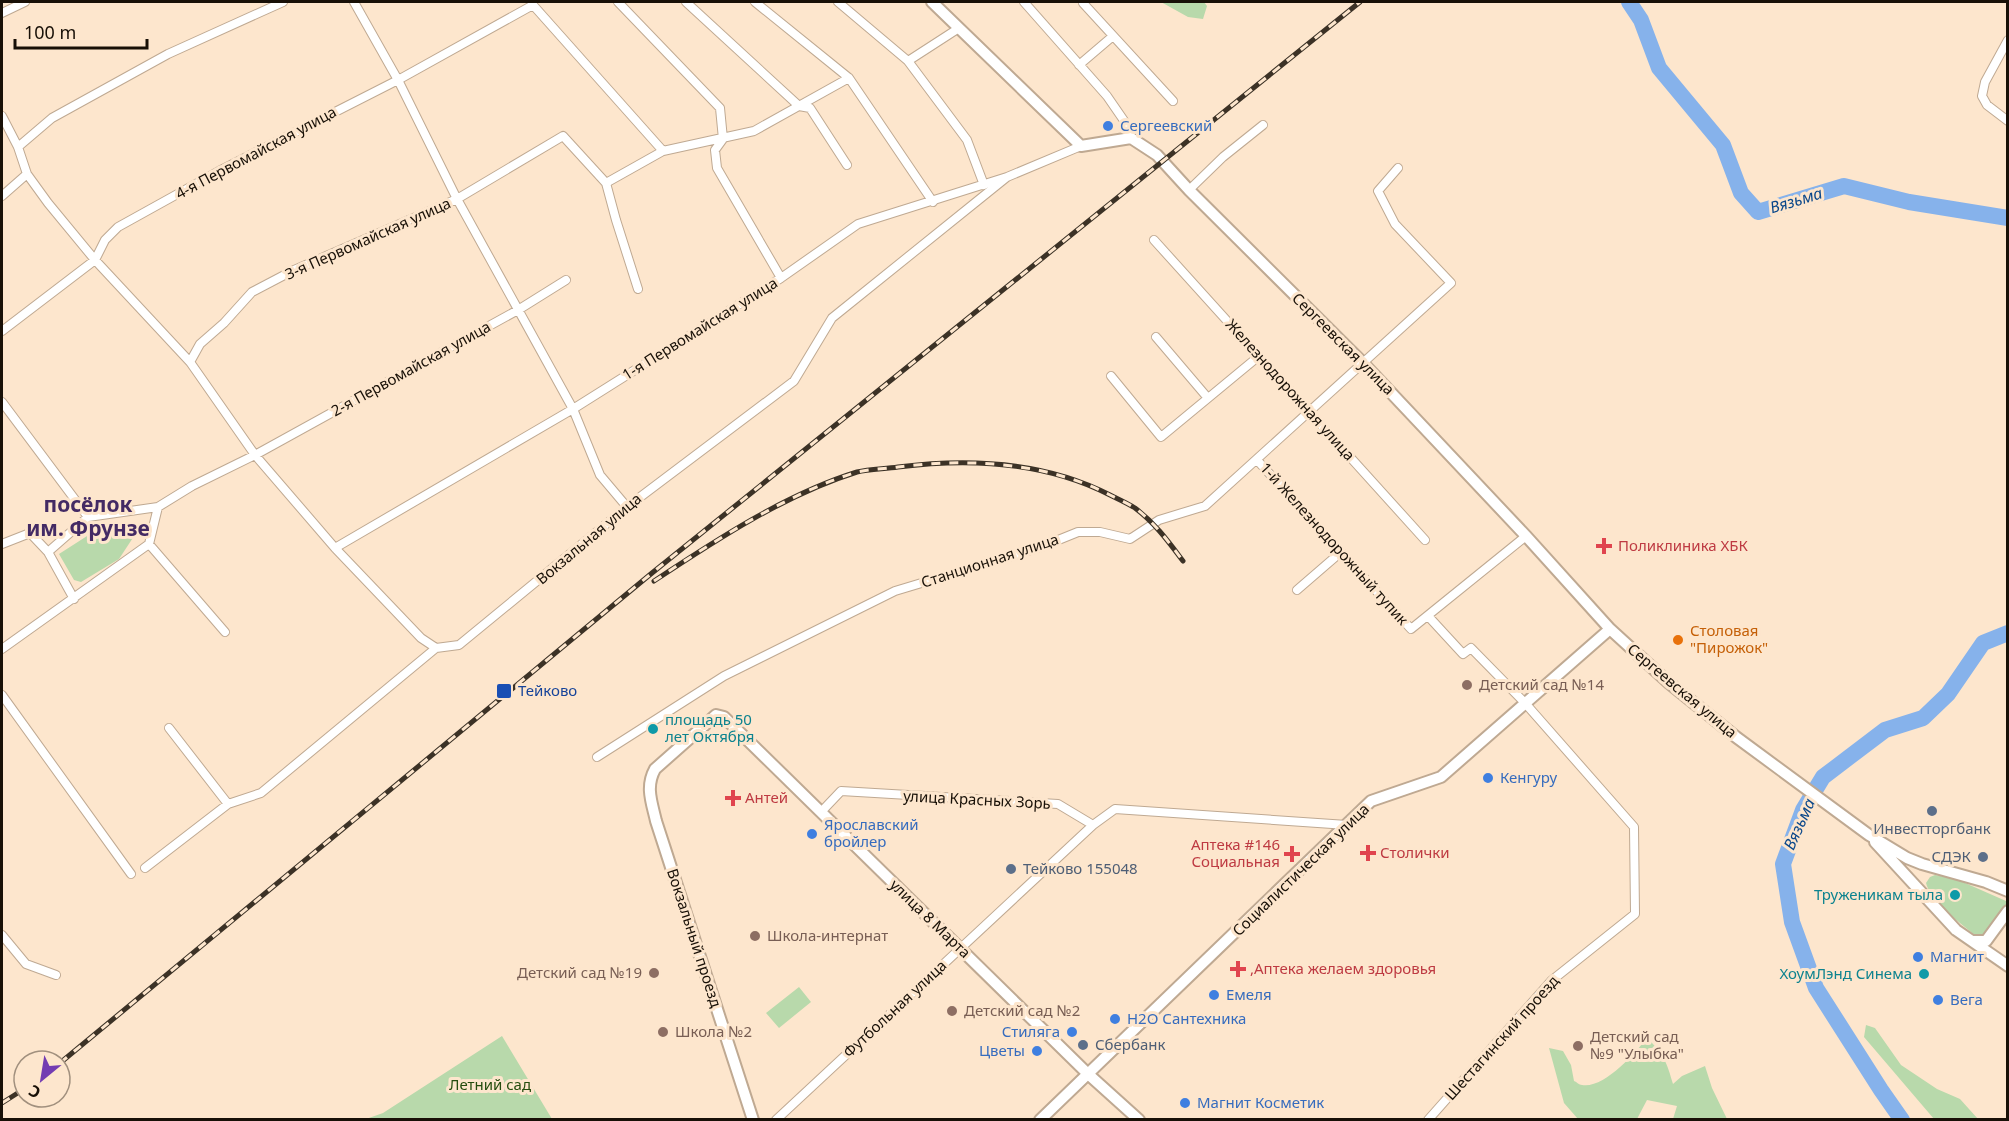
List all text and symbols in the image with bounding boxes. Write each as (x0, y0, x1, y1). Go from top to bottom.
scale bar (15, 12, 147, 50)
text: 100 m (24, 20, 76, 44)
street label: 4-я Первомайская улица (172, 101, 339, 203)
place label: Сергеевский (1120, 115, 1212, 135)
marker: Сергеевский (1101, 119, 1115, 133)
water label: Вязьма (1767, 182, 1825, 218)
street label: 3-я Первомайская улица (282, 192, 454, 284)
street label: 1-я Первомайская улица (618, 272, 781, 384)
street label: Сергеевская улица (1288, 288, 1399, 399)
street label: Железнодорожная улица (1222, 314, 1360, 464)
street label: 2-я Первомайская улица (327, 316, 494, 420)
street label: 1-й Железнодорожный тупик (1256, 458, 1413, 629)
street label: Вокзальная улица (531, 488, 645, 588)
district label: посёлок им. Фрунзе (26, 490, 150, 542)
street label: Станционная улица (918, 528, 1061, 592)
place label: Поликлиника ХБК (1618, 535, 1749, 555)
marker: Поликлиника ХБК (1595, 537, 1613, 555)
place label: Столовая "Пирожок" (1690, 620, 1768, 657)
marker: Столовая "Пирожок" (1671, 633, 1685, 647)
street label: Сергеевская улица (1624, 639, 1742, 742)
place label: Детский сад №14 (1479, 674, 1604, 694)
marker: Детский сад №14 (1460, 678, 1474, 692)
place label: Тейково (518, 680, 577, 700)
marker: Тейково (495, 682, 513, 700)
place label: площадь 50 лет Октября (665, 709, 754, 746)
marker: площадь 50 лет Октября (646, 722, 660, 736)
place label: Кенгуру (1500, 767, 1557, 787)
marker: Кенгуру (1481, 771, 1495, 785)
street label: улица Красных Зорь (903, 785, 1051, 813)
place label: Антей (745, 787, 788, 807)
marker: Антей (726, 791, 740, 805)
water label: Вязьма (1778, 795, 1820, 853)
street label: Социалистическая улица (1228, 799, 1373, 940)
marker: Инвестторгбанк (1925, 804, 1939, 818)
place label: Ярославский бройлер (824, 814, 919, 851)
place label: Инвестторгбанк (1873, 818, 1991, 838)
marker: Ярославский бройлер (805, 827, 819, 841)
place label: Аптека #146 Социальная (1191, 834, 1280, 871)
place label: Столички (1380, 842, 1450, 862)
marker: Столички (1361, 846, 1375, 860)
place label: СДЭК (1931, 846, 1972, 866)
marker: Аптека #146 Социальная (1285, 847, 1299, 861)
marker: СДЭК (1976, 850, 1990, 864)
place label: Тейково 155048 (1023, 858, 1138, 878)
marker: Тейково 155048 (1004, 862, 1018, 876)
street label: Вокзальный проезд (663, 866, 727, 1010)
street label: улица 8 Марта (886, 875, 975, 962)
place label: Труженикам тыла (1814, 884, 1943, 904)
marker: Труженикам тыла (1948, 888, 1962, 902)
place label: Школа-интернат (767, 925, 888, 945)
marker: Школа-интернат (748, 929, 762, 943)
place label: Магнит (1930, 946, 1984, 966)
marker: Магнит (1911, 950, 1925, 964)
street label: Футбольная улица (838, 955, 950, 1061)
place label: ,Аптека желаем здоровья (1250, 958, 1436, 978)
place label: Детский сад №19 (517, 962, 642, 982)
marker: ,Аптека желаем здоровья (1231, 962, 1245, 976)
place label: ХоумЛэнд Синема (1780, 963, 1912, 983)
marker: Детский сад №19 (647, 966, 661, 980)
marker: ХоумЛэнд Синема (1917, 967, 1931, 981)
street label: Шестагинский проезд (1440, 971, 1563, 1104)
place label: Емеля (1226, 984, 1272, 1004)
marker: Емеля (1207, 988, 1221, 1002)
place label: Вега (1950, 989, 1983, 1009)
marker: Вега (1931, 993, 1945, 1007)
place label: Детский сад №2 (964, 1000, 1080, 1020)
marker: Детский сад №2 (945, 1004, 959, 1018)
place label: H2O Сантехника (1127, 1008, 1246, 1028)
marker: H2O Сантехника (1108, 1012, 1122, 1026)
place label: Школа №2 (675, 1021, 752, 1041)
place label: Стиляга (1002, 1021, 1060, 1041)
marker: Школа №2 (656, 1025, 670, 1039)
marker: Стиляга (1065, 1025, 1079, 1039)
place label: Детский сад №9 "Улыбка" (1590, 1026, 1684, 1063)
place label: Сбербанк (1095, 1034, 1165, 1054)
marker: Сбербанк (1076, 1038, 1090, 1052)
marker: Детский сад №9 "Улыбка" (1571, 1039, 1585, 1053)
place label: Цветы (979, 1040, 1025, 1060)
marker: Цветы (1030, 1044, 1044, 1058)
north arrow (12, 1049, 72, 1109)
park label: Летний сад (449, 1074, 531, 1094)
text: С (25, 1080, 44, 1104)
place label: Магнит Косметик (1197, 1092, 1324, 1112)
marker: Магнит Косметик (1178, 1096, 1192, 1110)

